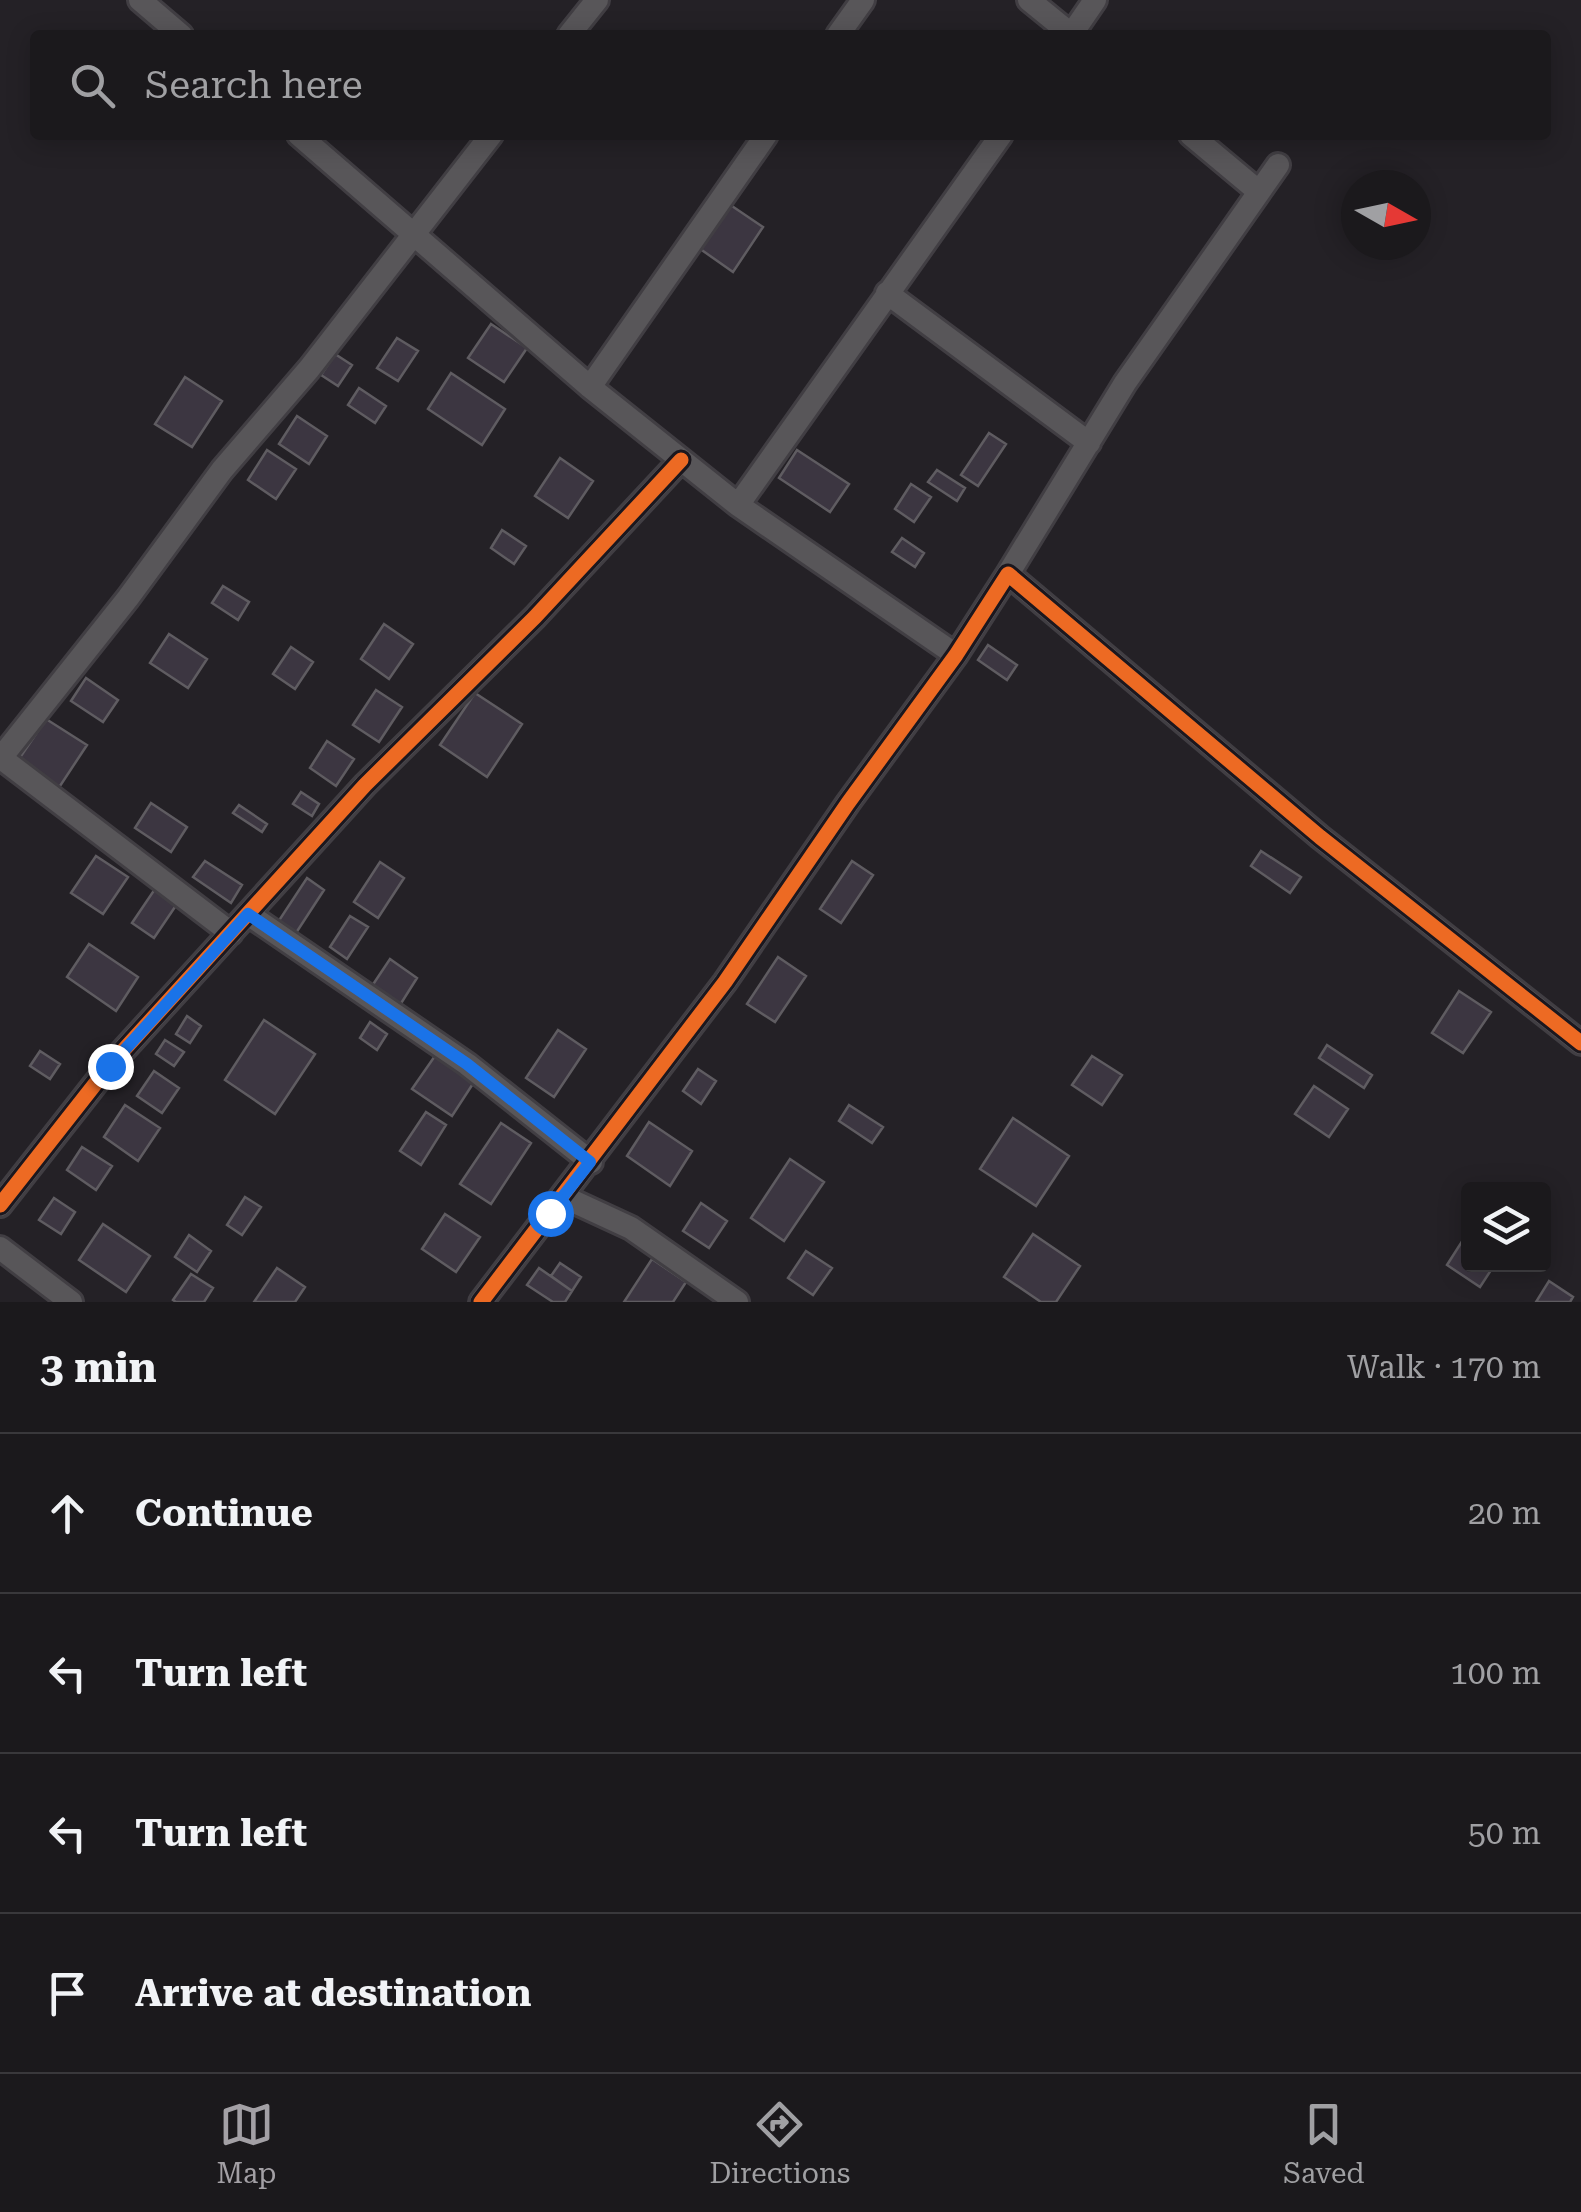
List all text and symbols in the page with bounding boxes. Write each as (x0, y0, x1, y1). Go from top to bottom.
search box (30, 30, 1551, 140)
icon: search (65, 58, 120, 113)
text: Search here (145, 63, 363, 107)
north arrow (1341, 170, 1431, 260)
route end (88, 1044, 134, 1090)
map controls (1461, 1182, 1551, 1272)
button: layers (1461, 1182, 1551, 1272)
route start (528, 1191, 574, 1237)
text: 3 min (40, 1343, 157, 1392)
text: Walk · 170 m (1347, 1348, 1541, 1386)
icon: ahead (40, 1486, 95, 1541)
text: Continue (135, 1491, 313, 1535)
text: 20 m (1468, 1494, 1541, 1532)
icon: left (40, 1646, 95, 1701)
text: Turn left (135, 1651, 307, 1695)
text: 100 m (1450, 1654, 1541, 1692)
icon: left (40, 1806, 95, 1861)
text: Turn left (135, 1811, 307, 1855)
text: 50 m (1468, 1814, 1541, 1852)
icon: arrive (40, 1966, 95, 2021)
text: Arrive at destination (135, 1971, 531, 2015)
tab: Map (217, 2097, 276, 2190)
tab: Directions (709, 2097, 850, 2190)
tab: Saved (1283, 2097, 1365, 2190)

